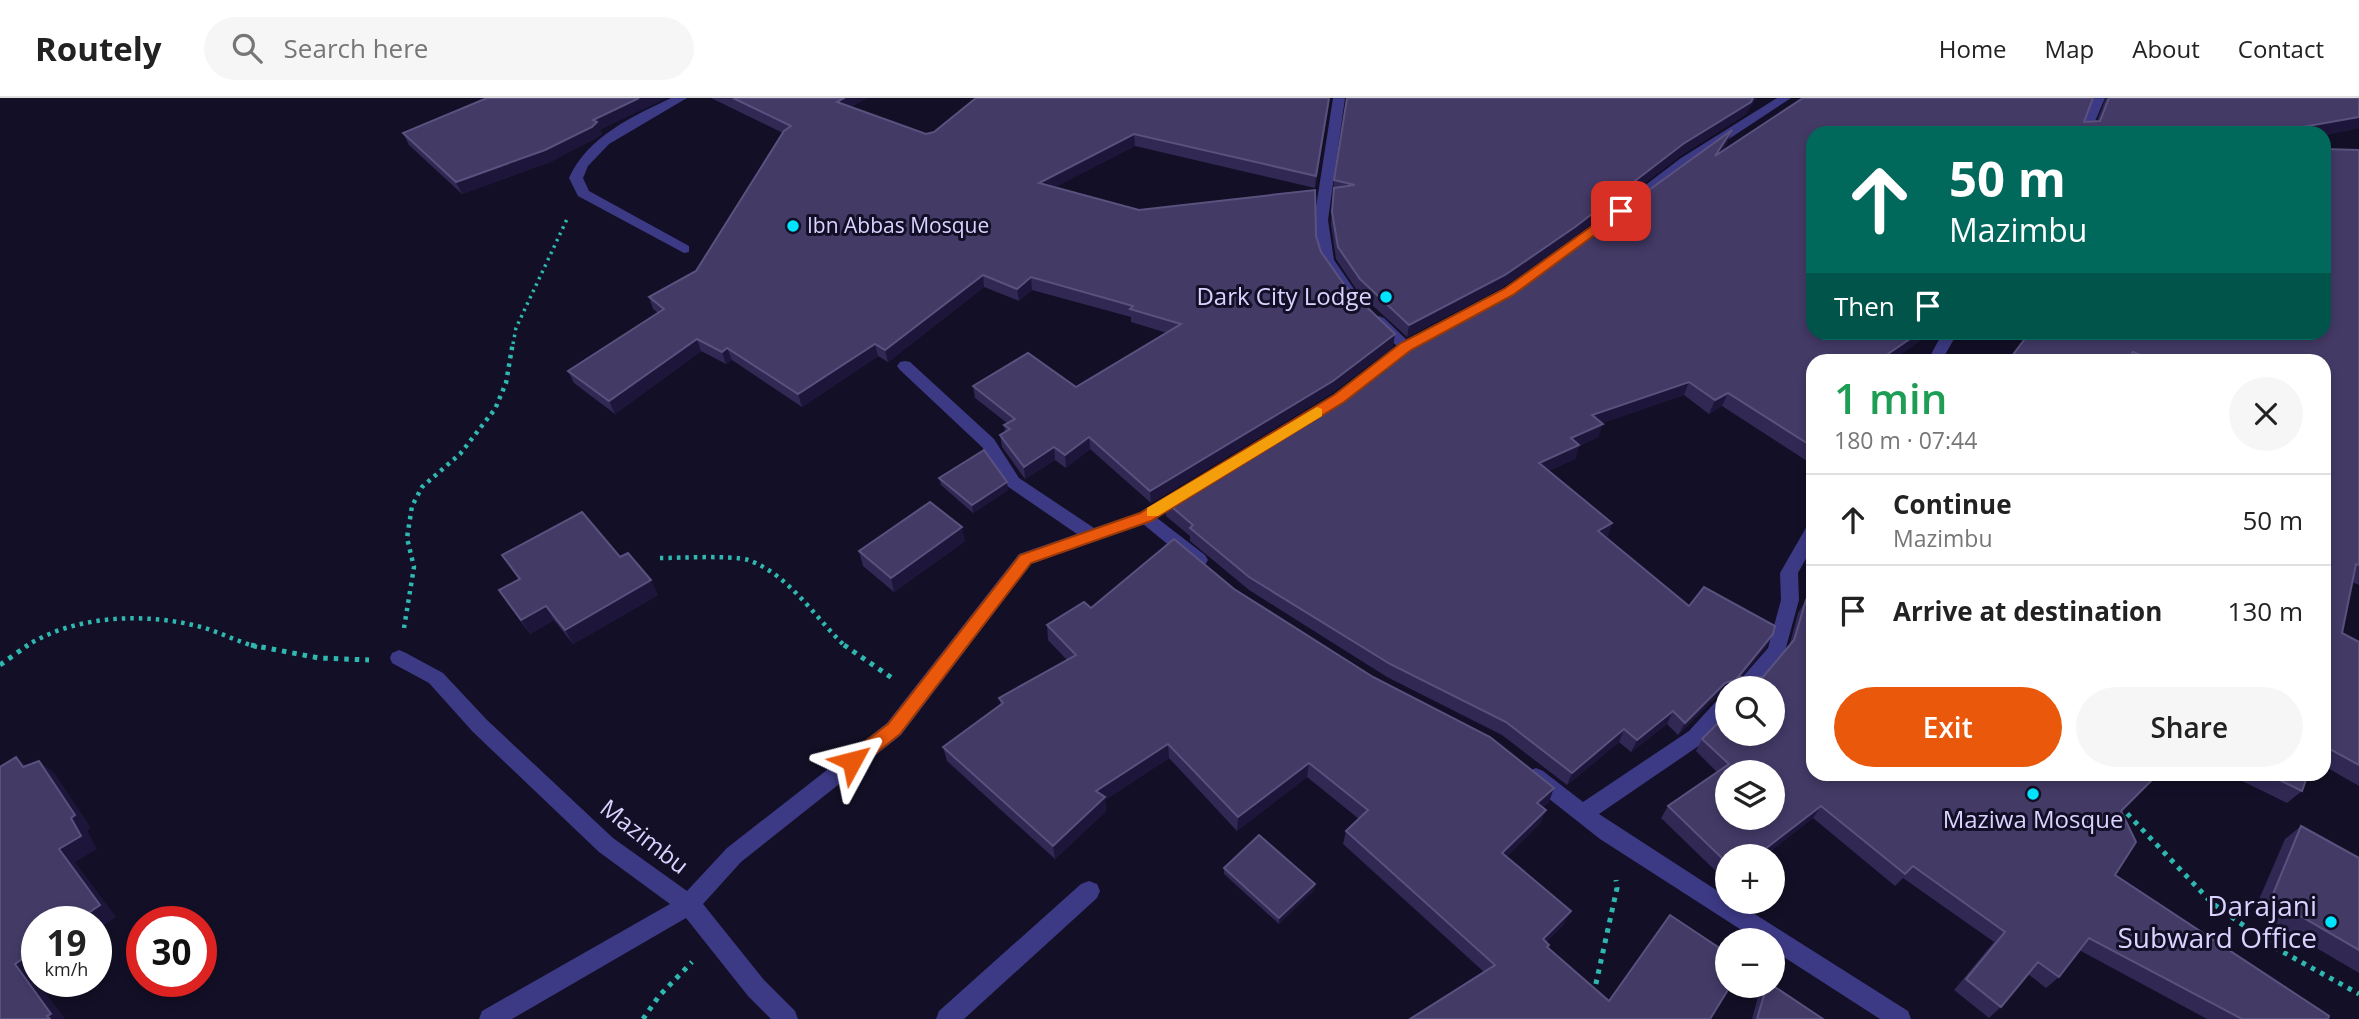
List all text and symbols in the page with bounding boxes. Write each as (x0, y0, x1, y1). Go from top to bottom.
search box (204, 17, 694, 80)
text: Routely (35, 26, 162, 71)
icon: search (228, 29, 266, 67)
text: Search here (284, 30, 428, 66)
text: Home (1939, 32, 2007, 65)
text: Map (2045, 32, 2094, 65)
text: About (2132, 32, 2200, 65)
text: Contact (2238, 32, 2324, 65)
text: 50 m (1949, 145, 2066, 211)
icon: ahead (1834, 154, 1925, 245)
pin (1591, 181, 1651, 241)
icon: arrive (1602, 192, 1640, 230)
text: Mazimbu (1949, 208, 2087, 251)
place label: Ibn Abbas Mosque (807, 211, 989, 239)
marker: Ibn Abbas Mosque (785, 218, 801, 234)
place label: Dark City Lodge (1196, 279, 1372, 312)
icon: arrive (1909, 287, 1947, 325)
text: Then (1834, 288, 1895, 324)
marker: Dark City Lodge (1378, 289, 1394, 305)
text: 1 min (1834, 369, 1947, 426)
button: close (2229, 377, 2303, 451)
text: 180 m · 07:44 (1834, 424, 1977, 456)
text: Continue (1893, 486, 2012, 522)
icon: ahead (1834, 501, 1872, 539)
text: 50 m (2242, 502, 2303, 538)
text: Mazimbu (1893, 522, 1993, 554)
icon: arrive (1834, 592, 1872, 630)
text: Arrive at destination (1893, 593, 2162, 629)
text: 130 m (2228, 593, 2303, 629)
map controls (1715, 676, 1785, 998)
button: search (1715, 676, 1785, 746)
button: Exit (1834, 687, 2062, 767)
button: Share (2076, 687, 2303, 767)
position arrow (815, 724, 889, 798)
button: layers (1715, 760, 1785, 830)
marker: Maziwa Mosque (2025, 786, 2041, 802)
street label: Mazimbu (594, 791, 696, 881)
place label: Maziwa Mosque (1943, 802, 2123, 835)
button: + (1715, 844, 1785, 914)
place label: Darajani Subward Office (2117, 886, 2317, 956)
speed limit sign: 30 (126, 906, 217, 997)
marker: Darajani Subward Office (2323, 914, 2339, 930)
text: 19 (46, 919, 87, 966)
button: − (1715, 928, 1785, 998)
text: km/h (45, 957, 88, 981)

